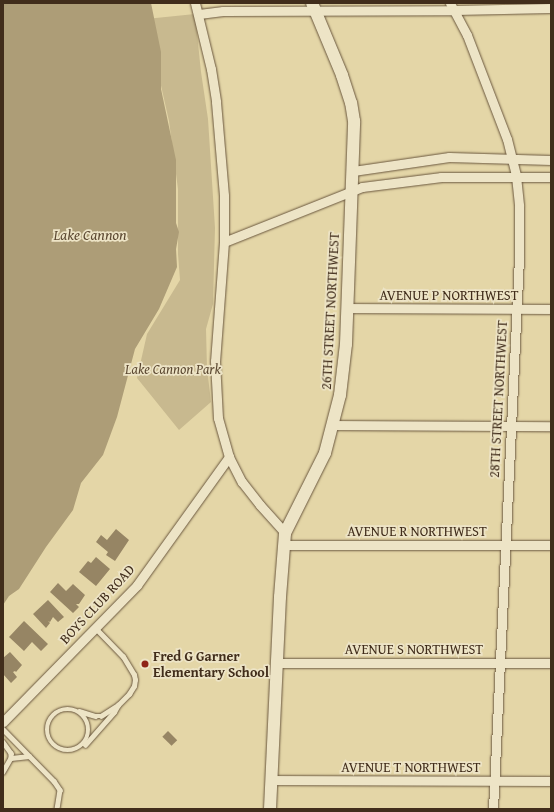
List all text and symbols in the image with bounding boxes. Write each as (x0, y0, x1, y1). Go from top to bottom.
water label: Lake Cannon (53, 226, 127, 244)
street label: 26TH STREET NORTHWEST (317, 232, 343, 390)
street label: AVENUE P NORTHWEST (379, 287, 519, 303)
street label: 28TH STREET NORTHWEST (485, 320, 511, 478)
park label: Lake Cannon Park (125, 361, 221, 377)
street label: AVENUE R NORTHWEST (347, 523, 487, 539)
street label: BOYS CLUB ROAD (56, 561, 138, 647)
street label: AVENUE S NORTHWEST (345, 641, 483, 657)
place label: Fred G Garner Elementary School (153, 648, 269, 680)
marker: Fred G Garner Elementary School (140, 659, 150, 669)
street label: AVENUE T NORTHWEST (341, 759, 481, 775)

